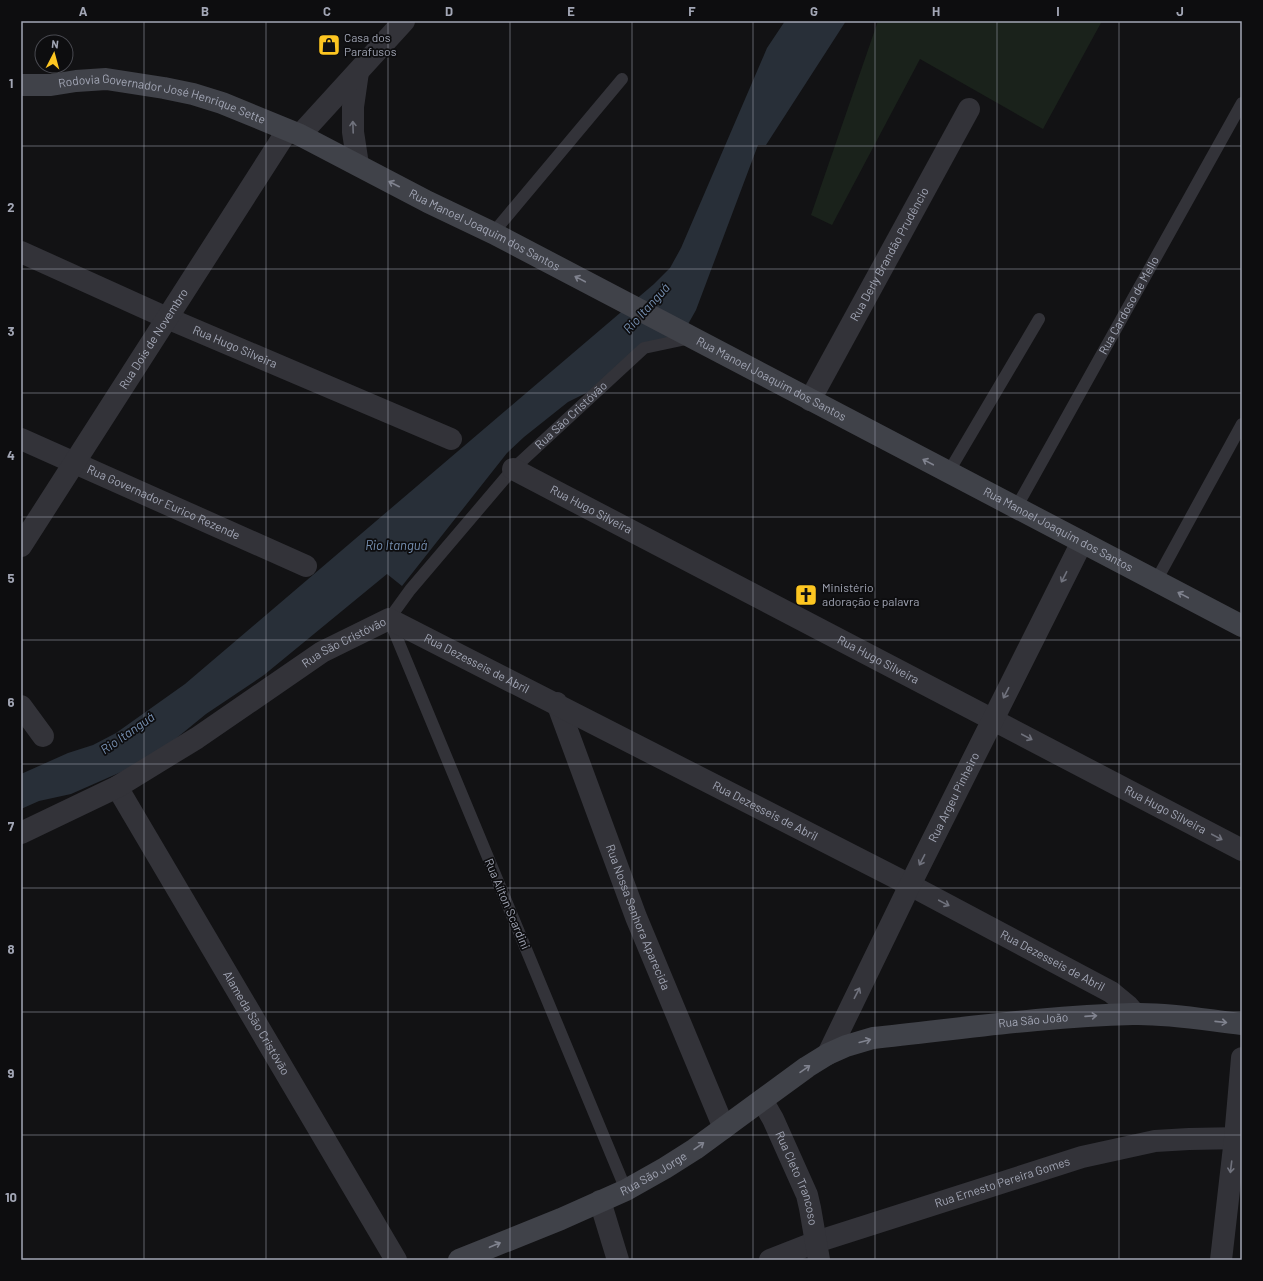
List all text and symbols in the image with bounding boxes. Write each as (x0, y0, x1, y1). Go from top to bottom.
text: A (79, 3, 88, 19)
text: B (201, 3, 209, 19)
text: C (323, 3, 331, 19)
text: D (445, 3, 453, 19)
text: E (567, 3, 575, 19)
text: F (688, 3, 696, 19)
text: G (810, 3, 818, 19)
text: H (932, 3, 940, 19)
text: I (1056, 3, 1060, 19)
text: J (1176, 3, 1184, 19)
place label: Casa dos Parafusos (344, 30, 397, 58)
shop icon: Casa dos Parafusos (316, 32, 342, 58)
north arrow (34, 34, 74, 74)
text: N (51, 37, 59, 50)
street label: Rodovia Governador José Henrique Sette (57, 71, 268, 126)
text: 1 (9, 75, 13, 91)
one-way arrow (349, 121, 357, 134)
one-way arrow (388, 179, 400, 187)
street label: Rua Manoel Joaquim dos Santos (407, 185, 563, 273)
street label: Rua Derly Brandão Prudêncio (847, 185, 931, 323)
text: 2 (7, 199, 15, 215)
street label: Rua Cardoso de Mello (1095, 253, 1161, 356)
one-way arrow (574, 275, 586, 282)
water label: Rio Itanguá (619, 279, 673, 336)
street label: Rua Dois de Novembro (116, 285, 190, 391)
street label: Rua Hugo Silveira (191, 322, 280, 370)
text: 3 (7, 323, 15, 339)
street label: Rua Manoel Joaquim dos Santos (694, 333, 849, 423)
street label: Rua São Cristóvão (531, 378, 609, 451)
text: 4 (7, 447, 15, 463)
one-way arrow (922, 458, 934, 465)
street label: Rua Governador Eurico Rezende (85, 461, 243, 542)
street label: Rua Hugo Silveira (548, 482, 635, 536)
street label: Rua Manoel Joaquim dos Santos (981, 484, 1136, 574)
water label: Rio Itanguá (365, 537, 427, 553)
text: 5 (7, 570, 15, 586)
one-way arrow (1060, 571, 1067, 583)
place label: Ministério adoração e palavra (822, 580, 919, 608)
church icon: Ministério adoração e palavra (793, 582, 819, 608)
one-way arrow (1178, 591, 1190, 599)
street label: Rua São Cristóvão (299, 614, 388, 670)
street label: Rua Dezesseis de Abril (422, 630, 532, 695)
street label: Rua Hugo Silveira (835, 632, 922, 686)
one-way arrow (1002, 687, 1009, 699)
text: 6 (8, 694, 15, 710)
water label: Rio Itanguá (97, 708, 157, 757)
one-way arrow (1021, 734, 1033, 742)
street label: Rua Argeu Pinheiro (925, 749, 982, 844)
street label: Rua Dezesseis de Abril (711, 777, 821, 843)
street label: Rua Hugo Silveira (1122, 782, 1209, 836)
text: 7 (8, 818, 15, 834)
one-way arrow (1211, 834, 1223, 841)
street label: Rua Nossa Senhora Aparecida (604, 842, 674, 992)
one-way arrow (918, 854, 925, 866)
street label: Rua Aílton Scardini (482, 856, 533, 951)
one-way arrow (938, 900, 950, 907)
street label: Rua Dezesseis de Abril (998, 926, 1108, 993)
text: 8 (7, 941, 15, 957)
street label: Alameda São Cristóvão (221, 968, 293, 1077)
one-way arrow (854, 988, 862, 1000)
street label: Rua São João (997, 1009, 1069, 1030)
one-way arrow (1084, 1012, 1097, 1019)
one-way arrow (1214, 1018, 1227, 1026)
one-way arrow (858, 1036, 871, 1044)
text: 9 (8, 1065, 15, 1081)
one-way arrow (799, 1065, 810, 1073)
street label: Rua Cleto Trancoso (773, 1129, 821, 1226)
one-way arrow (694, 1142, 705, 1150)
street label: Rua São Jorge (618, 1148, 689, 1198)
street label: Rua Ernesto Pereira Gomes (933, 1153, 1072, 1210)
one-way arrow (1228, 1160, 1235, 1173)
text: 10 (5, 1189, 17, 1205)
one-way arrow (488, 1241, 500, 1248)

